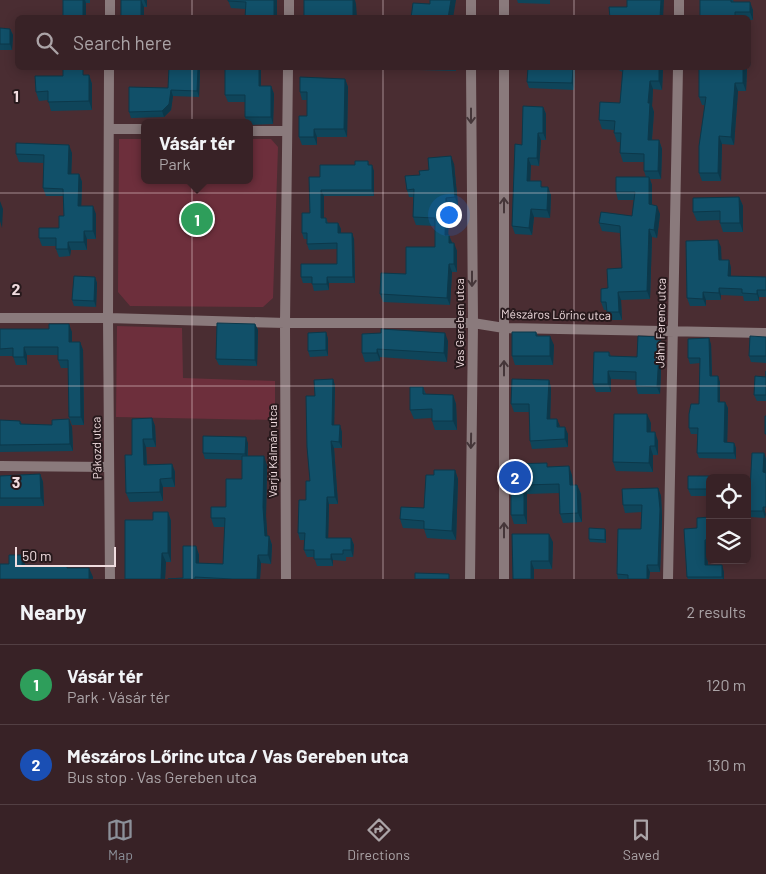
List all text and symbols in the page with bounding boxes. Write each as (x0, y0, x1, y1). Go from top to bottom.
search box (15, 15, 751, 70)
icon: search (33, 29, 61, 57)
text: Search here (73, 31, 172, 54)
text: 1 (13, 86, 19, 105)
one-way arrow (466, 108, 476, 124)
popup (141, 119, 253, 184)
text: Vásár tér (159, 131, 235, 154)
text: Park (159, 154, 190, 173)
one-way arrow (499, 198, 509, 214)
pin: 1 (181, 200, 213, 238)
your location (436, 202, 462, 228)
one-way arrow (467, 270, 477, 286)
street label: Vas Gereben utca (452, 278, 466, 368)
street label: Jáhn Ferenc utca (652, 278, 668, 368)
text: 2 (12, 279, 21, 298)
street label: Mészáros Lőrinc utca (501, 306, 611, 322)
one-way arrow (499, 360, 509, 376)
street label: Varjú Kálmán utca (265, 405, 279, 497)
street label: Pákozd utca (88, 417, 104, 480)
one-way arrow (467, 433, 476, 449)
pin: 2 (499, 458, 531, 496)
text: 3 (12, 472, 20, 491)
map controls (706, 474, 751, 564)
button: locate (706, 474, 751, 519)
button: layers (706, 519, 751, 564)
one-way arrow (499, 523, 509, 539)
scale bar (15, 544, 116, 567)
text: 50 m (22, 547, 51, 564)
text: Nearby (20, 599, 86, 624)
text: 2 results (687, 602, 746, 621)
text: Vásár tér (67, 664, 143, 687)
text: 1 (33, 675, 39, 694)
text: 120 m (706, 675, 746, 694)
text: Park · Vásár tér (67, 687, 170, 706)
text: Mészáros Lőrinc utca / Vas Gereben utca (67, 744, 408, 767)
text: 2 (32, 755, 40, 774)
text: 130 m (707, 755, 746, 774)
text: Bus stop · Vas Gereben utca (67, 767, 257, 786)
tab: Map (106, 816, 134, 863)
tab: Directions (347, 816, 410, 863)
tab: Saved (623, 816, 660, 863)

